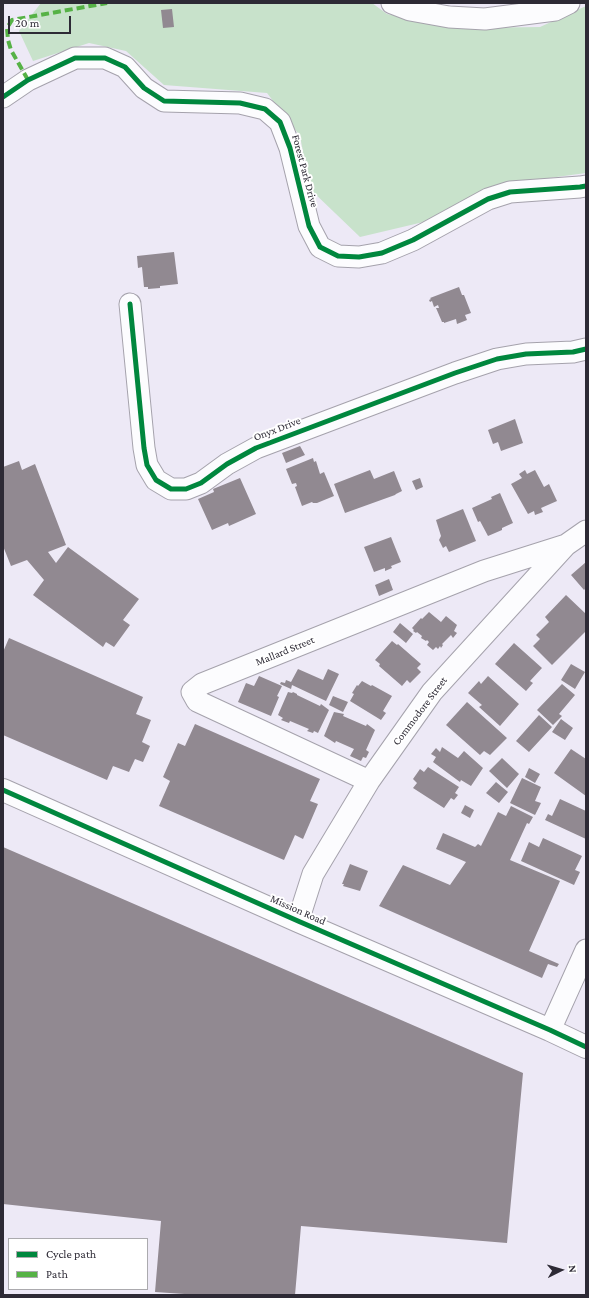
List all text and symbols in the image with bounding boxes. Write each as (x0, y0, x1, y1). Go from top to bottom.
scale bar (10, 8, 73, 34)
text: 20 m (15, 16, 39, 30)
street label: Forest Park Drive (289, 133, 321, 209)
street label: Onyx Drive (252, 414, 302, 444)
street label: Mallard Street (254, 633, 316, 669)
street label: Commodore Street (390, 674, 450, 748)
street label: Mission Road (268, 892, 328, 928)
legend (8, 1238, 148, 1290)
text: Cycle path (46, 1247, 96, 1261)
north arrow (541, 1250, 581, 1290)
text: N (567, 1265, 579, 1273)
text: Path (46, 1267, 68, 1281)

